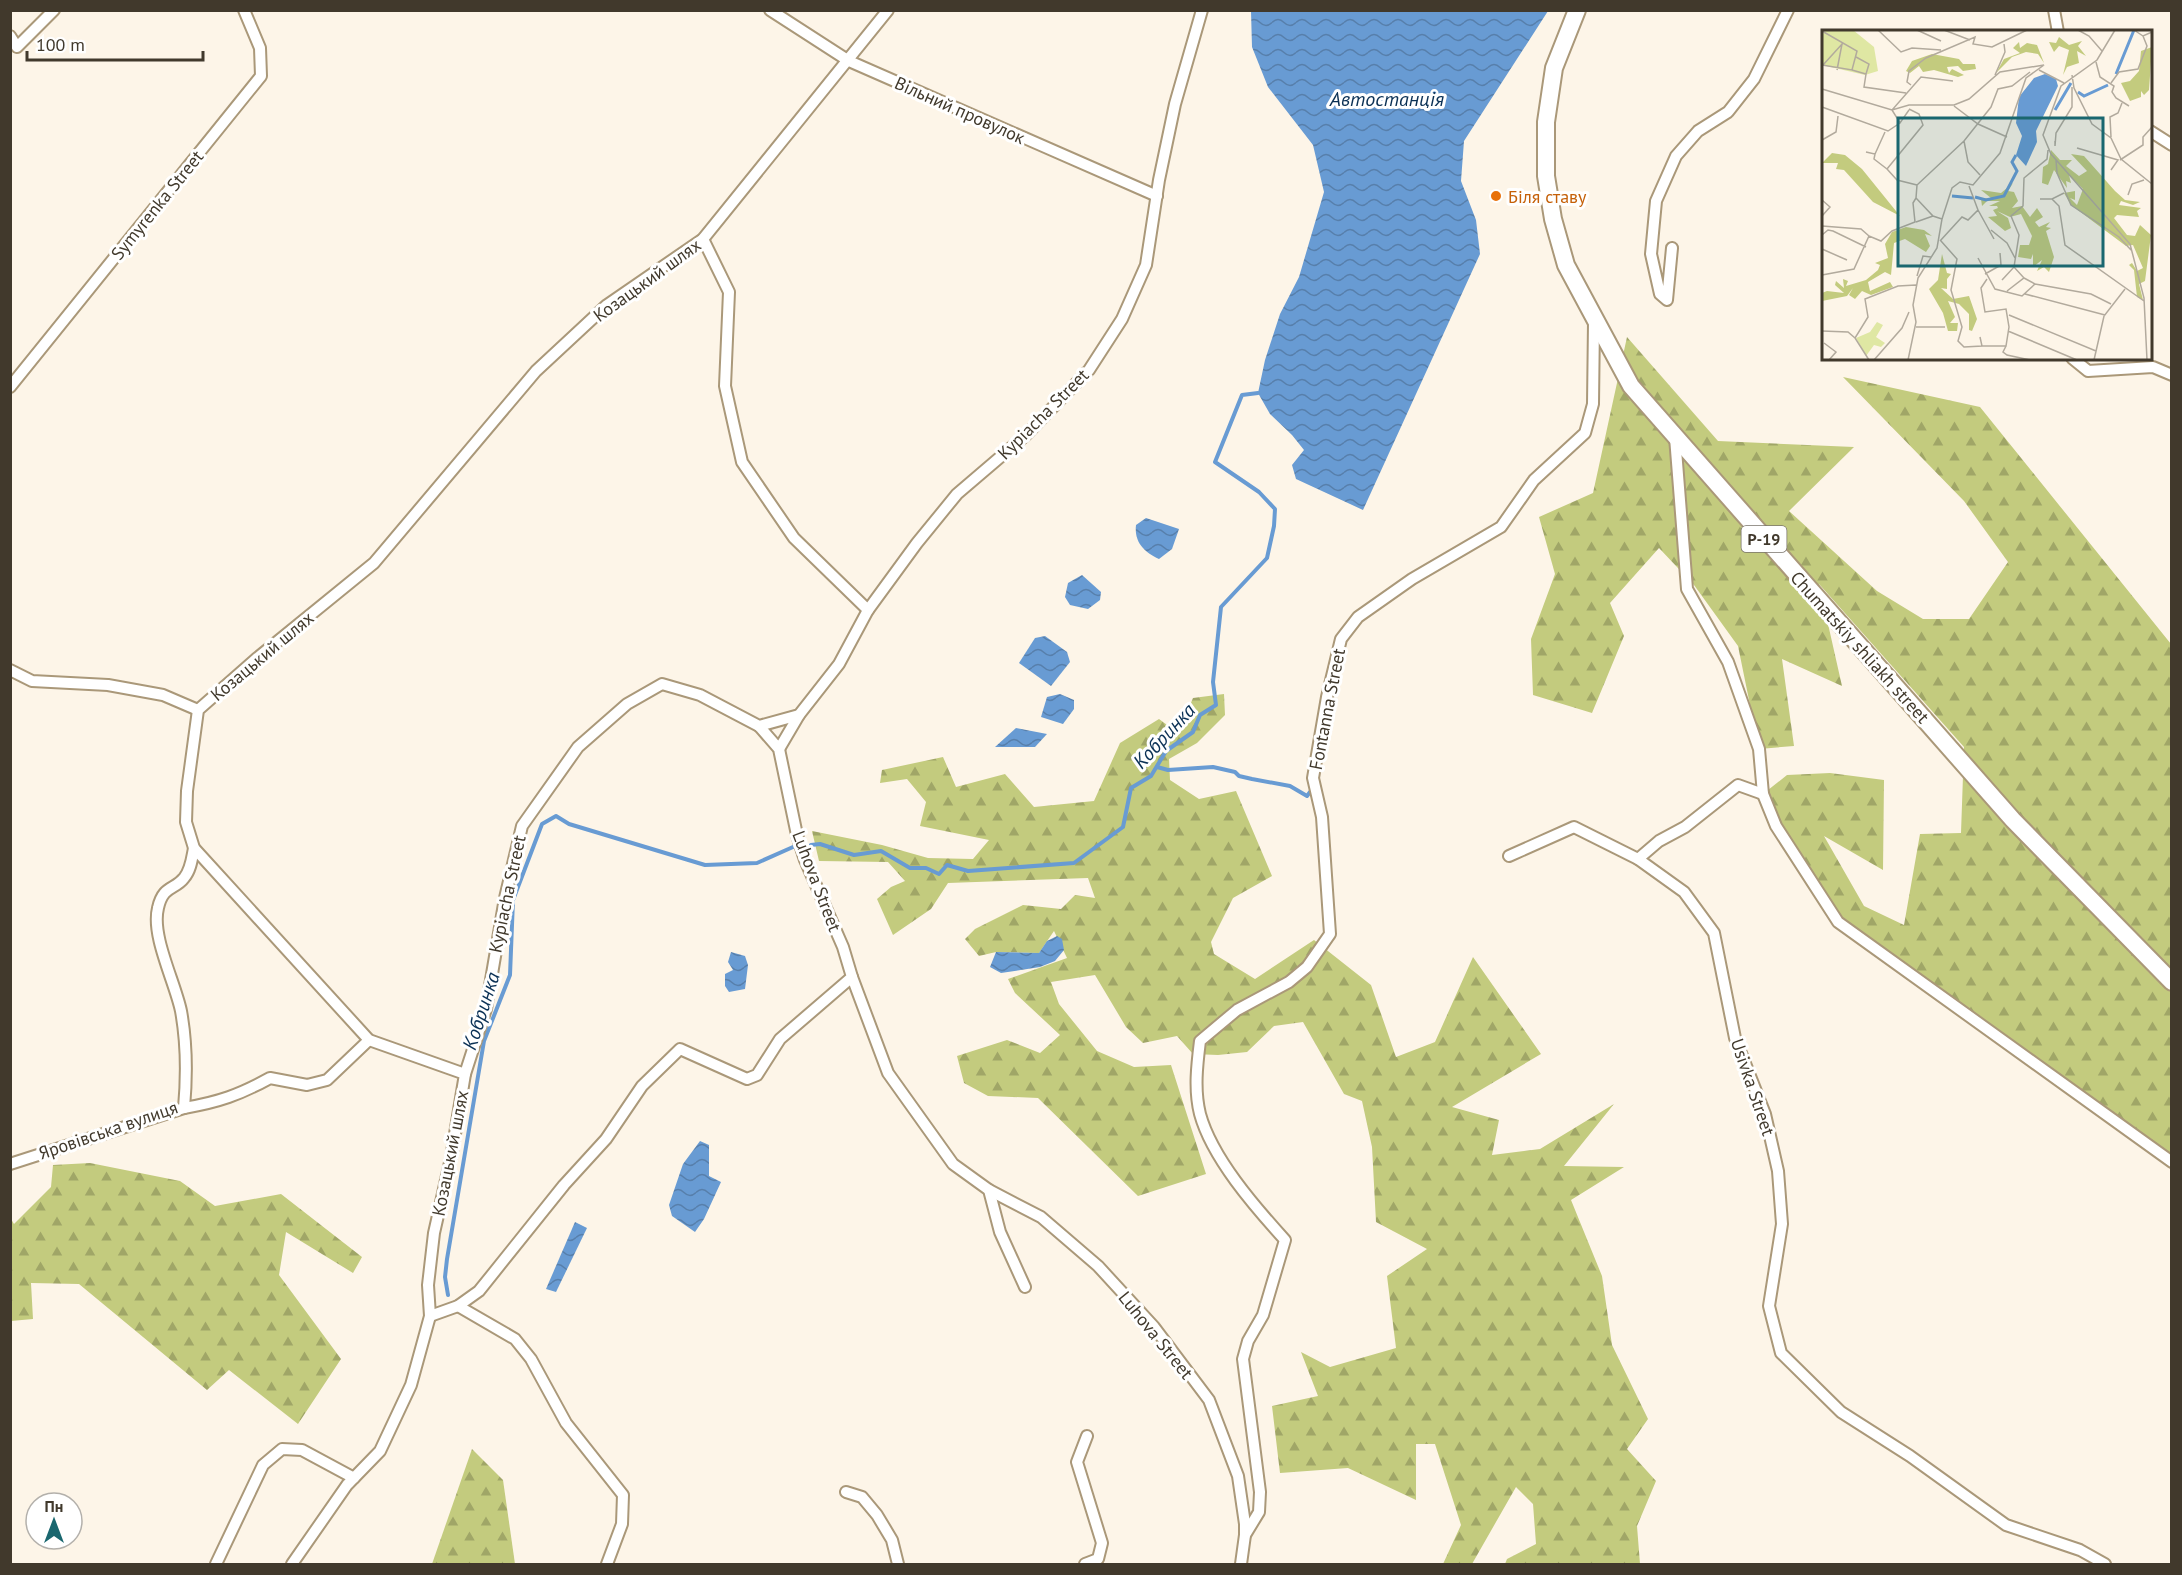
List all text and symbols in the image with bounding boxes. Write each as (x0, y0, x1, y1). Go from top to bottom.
scale bar (27, 24, 202, 62)
inset map (1822, 30, 2152, 360)
text: 100 m (36, 33, 85, 56)
street label: Вільний провулок (891, 71, 1029, 149)
water label: Автостанція (1329, 86, 1445, 112)
street label: Symyrenka Street (106, 146, 208, 264)
place label: Біля ставу (1508, 185, 1587, 208)
marker: Біля ставу (1489, 189, 1503, 203)
street label: Козацький шлях (589, 233, 705, 327)
street label: Kypiacha Street (993, 364, 1093, 464)
road number: Р-19 (1742, 526, 1786, 552)
street label: Chumatskiy shliakh street (1786, 566, 1934, 728)
street label: Козацький шлях (206, 606, 318, 706)
street label: Fontanna Street (1304, 646, 1350, 772)
water label: Кобринка (1127, 698, 1201, 774)
street label: Luhova Street (787, 827, 847, 935)
street label: Kypiacha Street (483, 833, 531, 955)
water label: Кобринка (456, 969, 506, 1053)
street label: Usivka Street (1726, 1035, 1780, 1139)
street label: Козацький шлях (427, 1088, 473, 1218)
street label: Яровівська вулиця (35, 1095, 181, 1165)
street label: Luhova Street (1114, 1286, 1198, 1384)
north arrow (24, 1491, 84, 1551)
text: Пн (45, 1496, 63, 1516)

